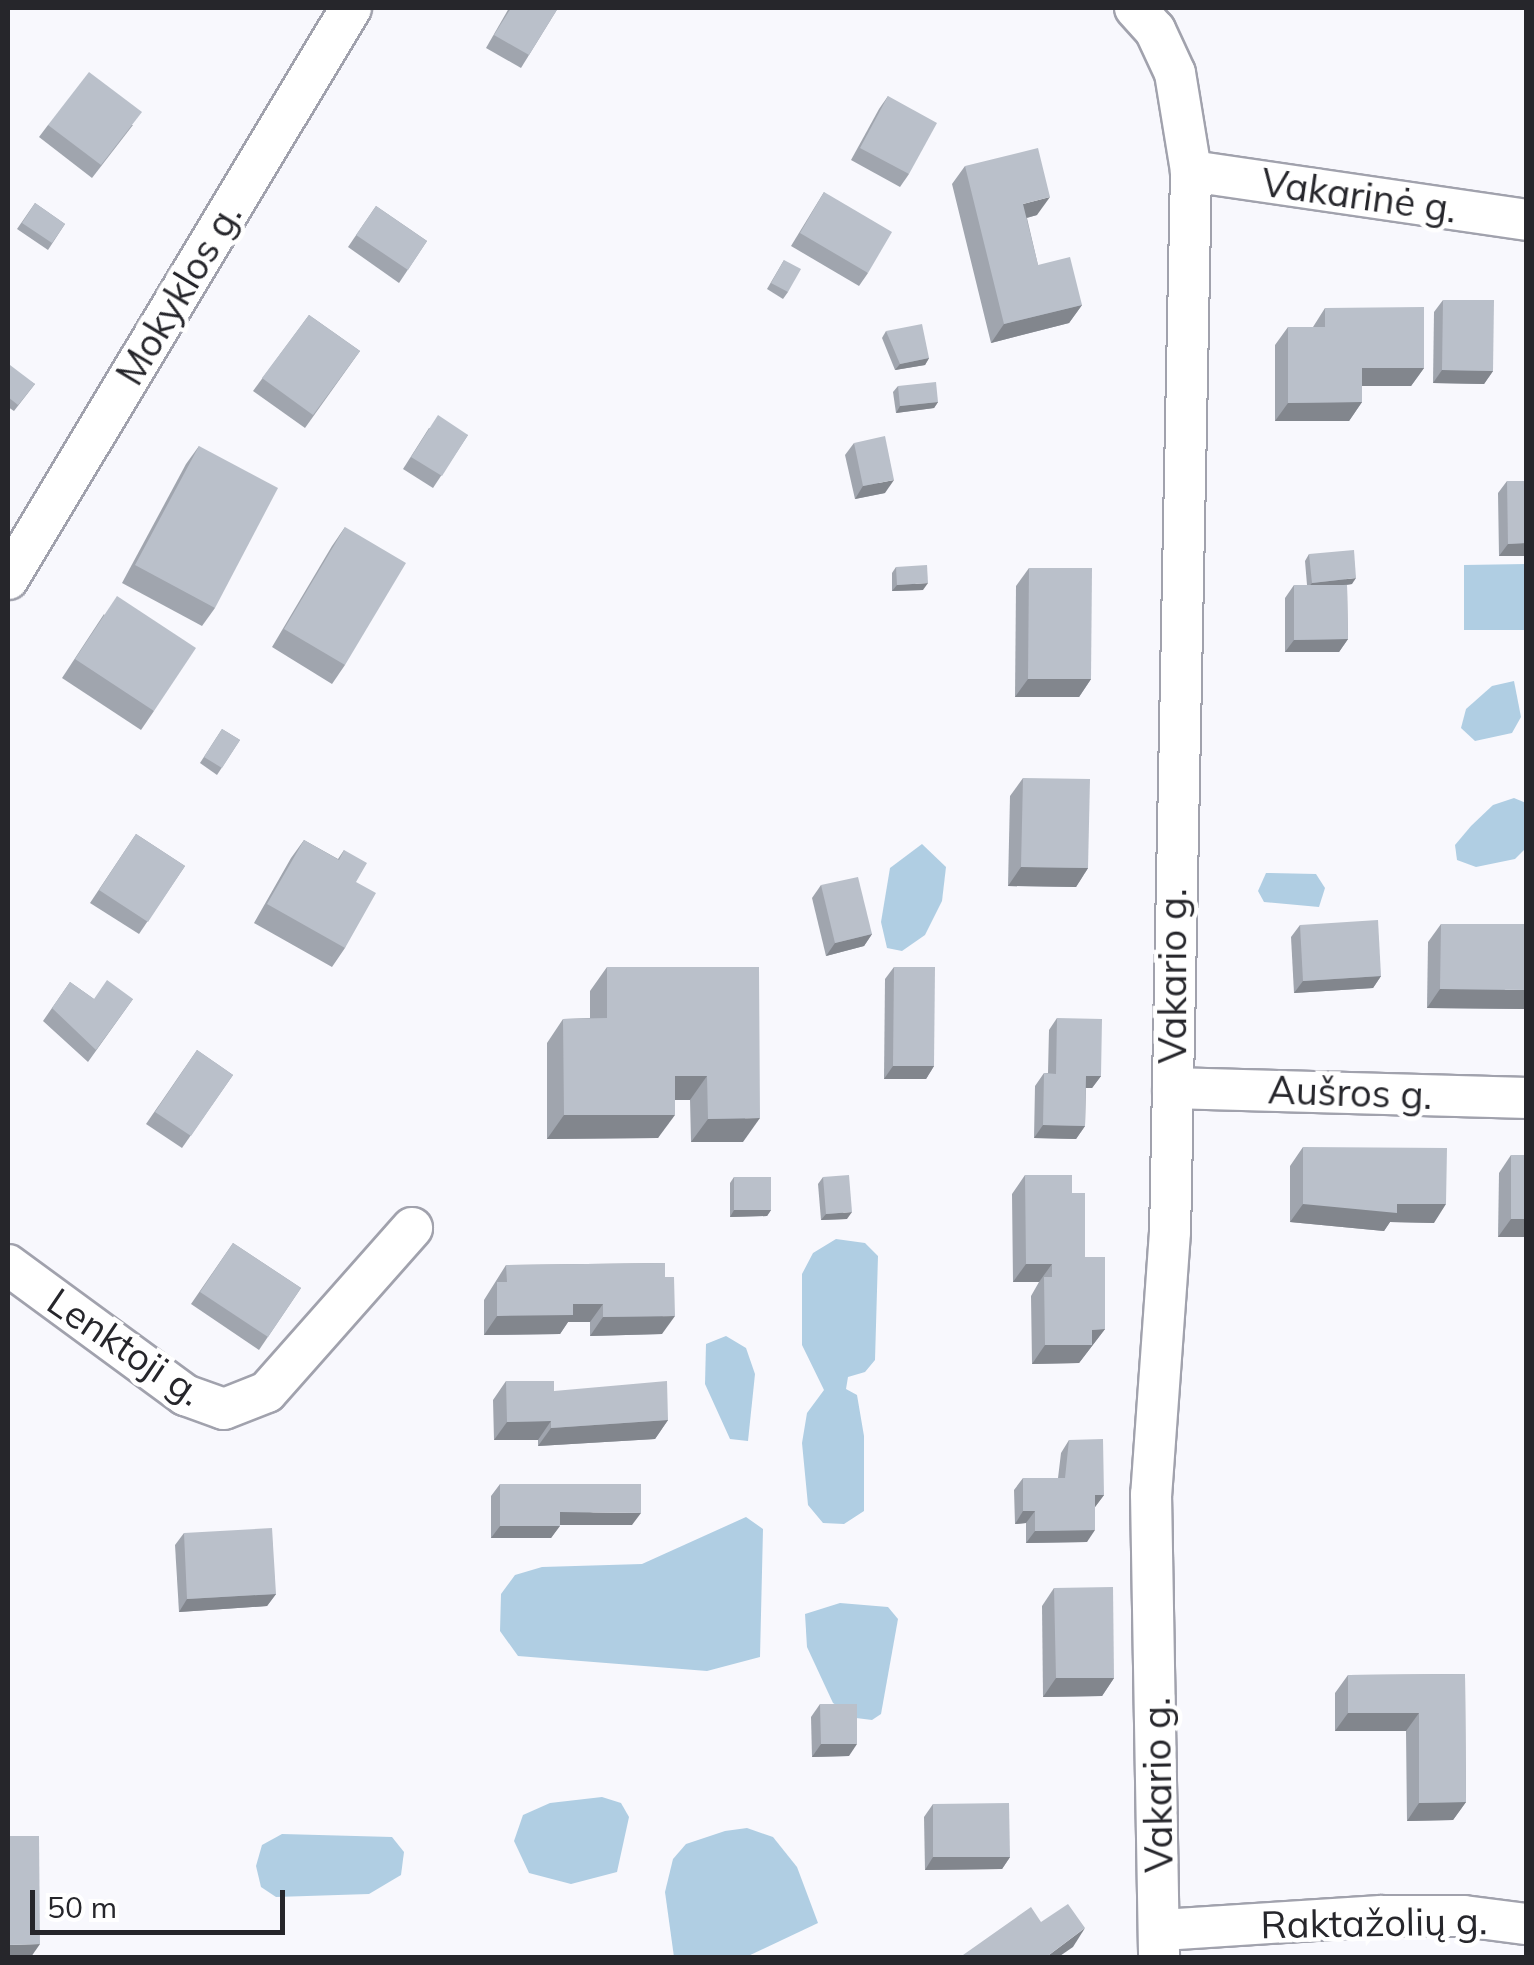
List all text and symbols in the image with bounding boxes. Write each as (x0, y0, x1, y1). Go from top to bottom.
street label: Vakarinė g. (1258, 160, 1460, 232)
street label: Mokyklos g. (107, 195, 251, 393)
street label: Vakario g. (1150, 888, 1196, 1064)
street label: Aušros g. (1267, 1067, 1433, 1119)
street label: Lenktoji g. (39, 1279, 211, 1415)
street label: Vakario g. (1134, 1697, 1182, 1873)
scale bar (35, 1870, 290, 1932)
text: 50 m (47, 1888, 117, 1926)
street label: Raktažolių g. (1260, 1898, 1488, 1948)

